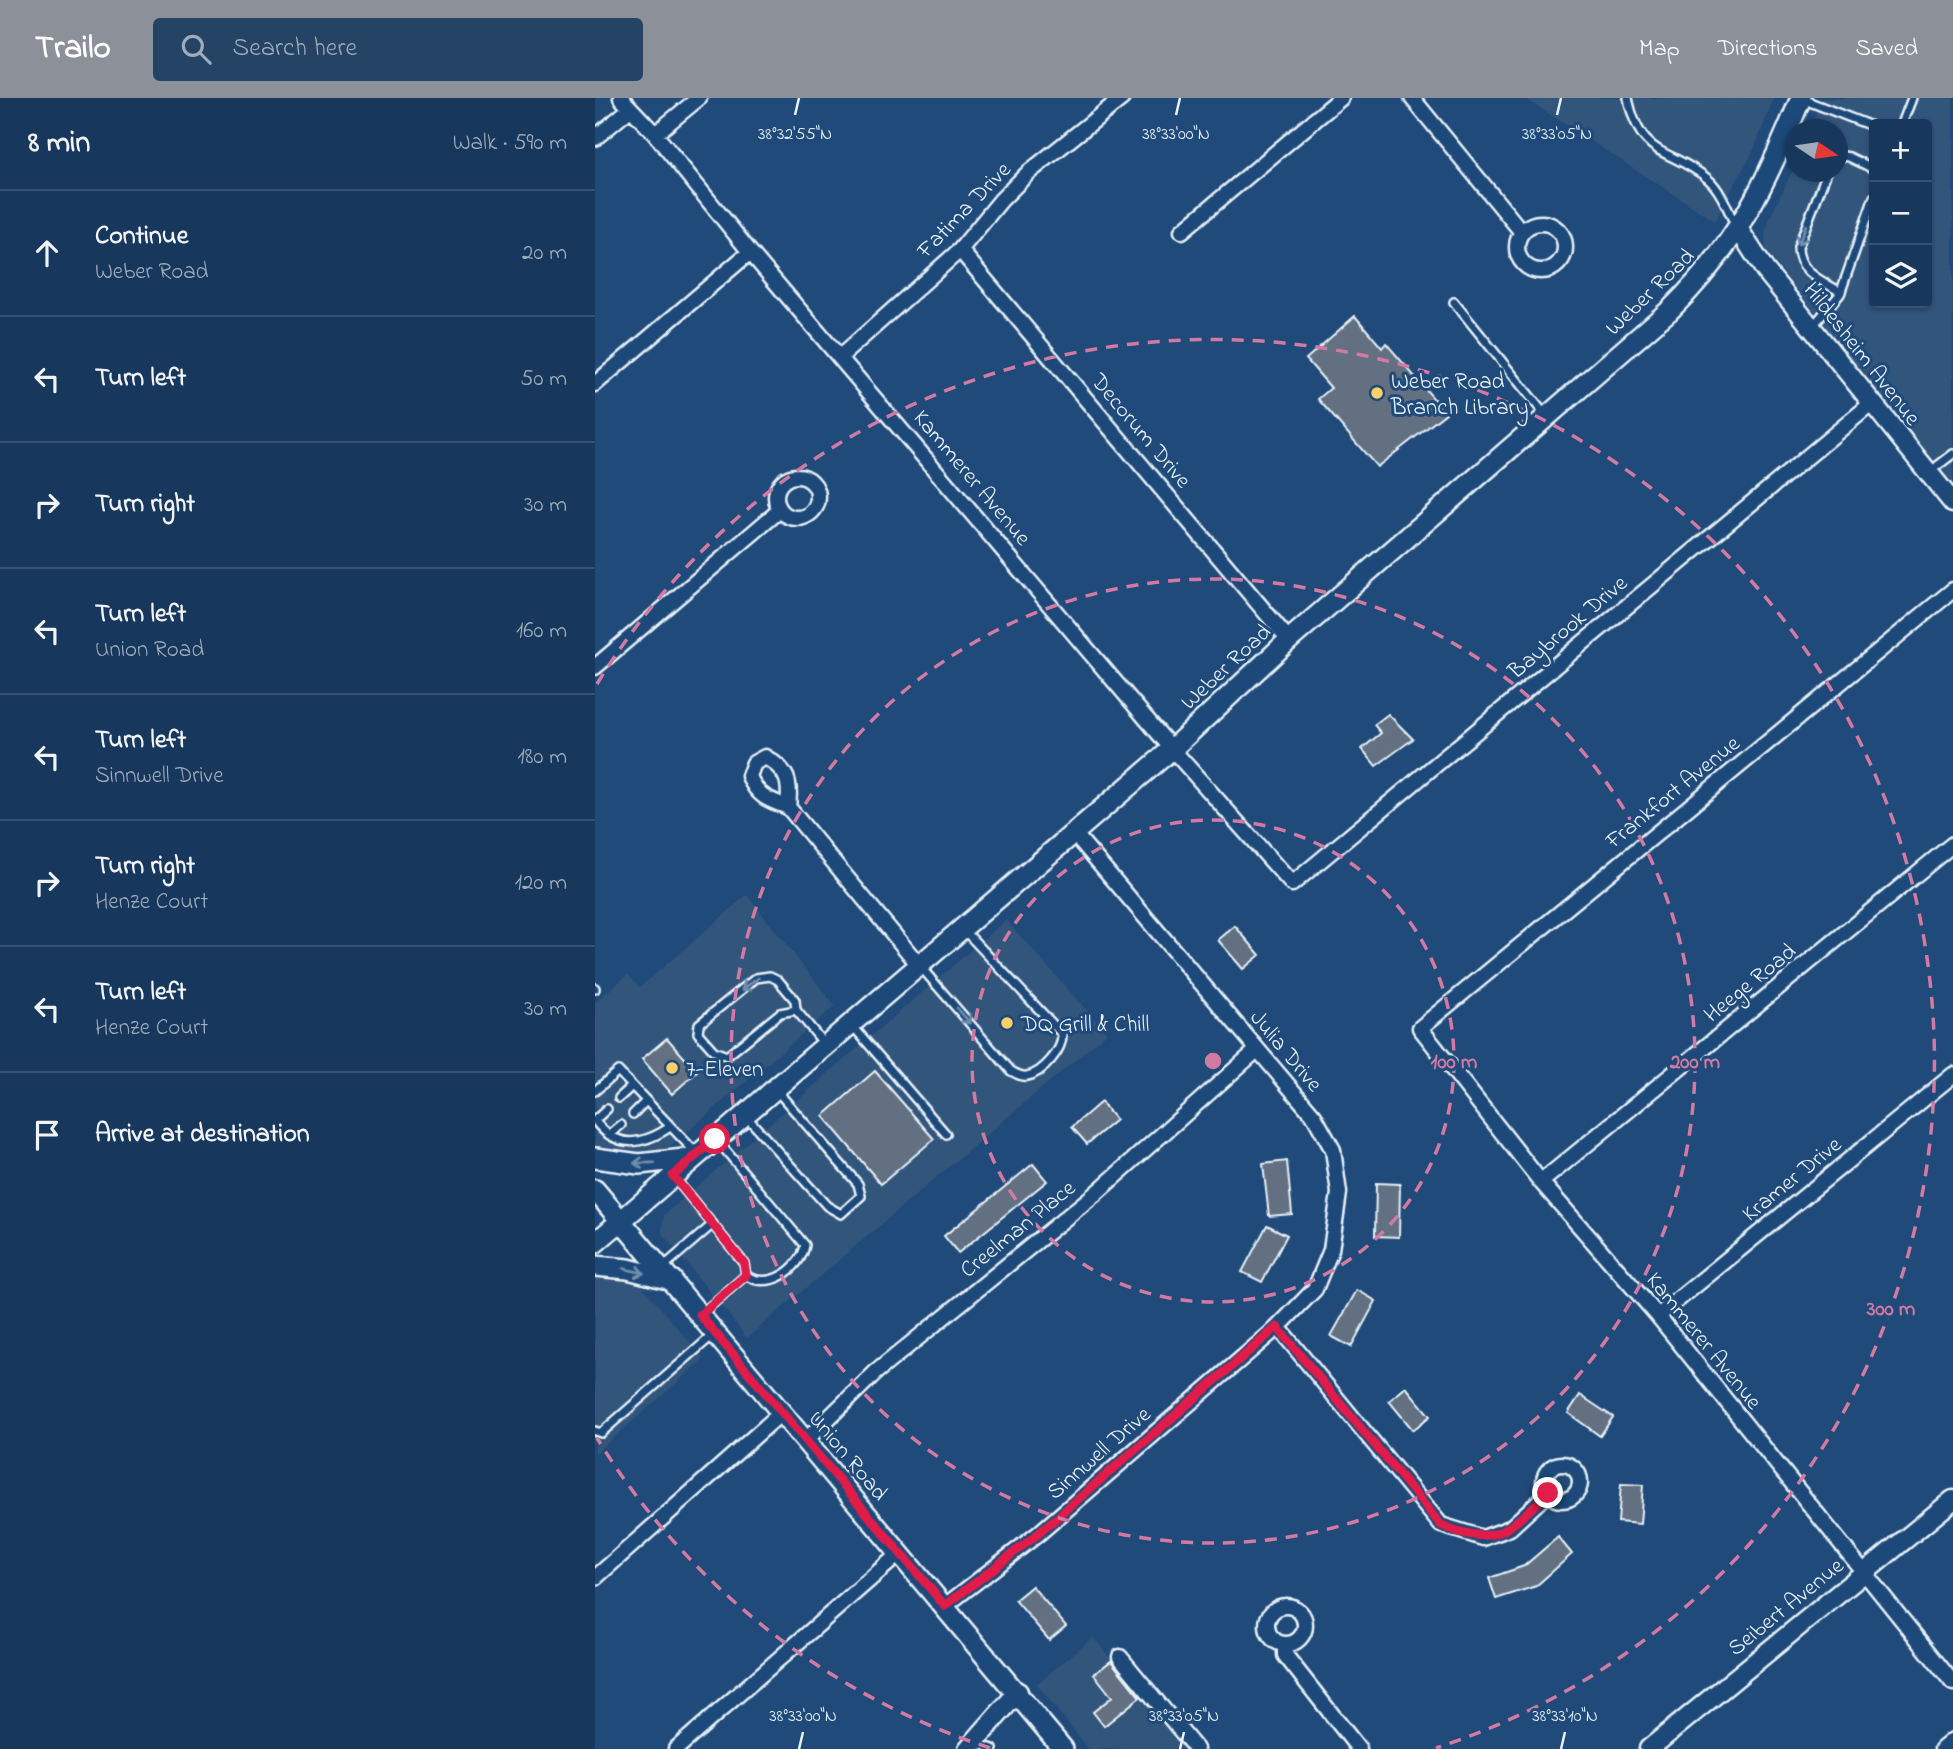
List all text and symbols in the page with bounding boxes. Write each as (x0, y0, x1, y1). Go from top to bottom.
search box (153, 18, 643, 81)
text: Trailo (35, 25, 111, 73)
icon: search (177, 30, 215, 68)
text: Search here (233, 30, 357, 68)
text: Map (1639, 32, 1680, 67)
text: Directions (1718, 32, 1817, 67)
text: Saved (1855, 32, 1918, 67)
north arrow (1785, 119, 1848, 182)
map controls (1869, 119, 1932, 308)
button: + (1869, 119, 1932, 182)
text: 8 min (28, 122, 90, 166)
text: 38°32'55"N (758, 122, 832, 148)
text: 38°33'00"N (1142, 122, 1210, 148)
text: 38°33'05"N (1522, 122, 1592, 148)
text: Walk · 590 m (453, 127, 567, 160)
street label: Fatima Drive (909, 154, 1020, 267)
button: − (1869, 182, 1932, 245)
text: Continue (95, 218, 188, 256)
one-way arrow (1795, 224, 1808, 246)
icon: ahead (28, 234, 66, 272)
text: 20 m (522, 237, 567, 270)
street label: Weber Road (1598, 241, 1703, 344)
button: layers (1869, 245, 1932, 308)
text: Weber Road (95, 256, 208, 289)
street label: Hildesheim Avenue (1794, 276, 1928, 434)
icon: left (28, 360, 66, 398)
text: Turn left (95, 360, 186, 398)
text: 50 m (520, 363, 567, 396)
street label: Decorum Drive (1081, 366, 1199, 497)
place label: Weber Road Branch Library (1390, 366, 1529, 427)
marker: Weber Road Branch Library (1369, 385, 1385, 401)
street label: Kammerer Avenue (904, 403, 1038, 554)
icon: right (28, 486, 66, 524)
text: Turn right (95, 486, 195, 524)
text: 30 m (524, 489, 567, 522)
street label: Baybrook Drive (1501, 568, 1637, 690)
text: Turn left (95, 596, 186, 634)
icon: left (28, 612, 66, 650)
text: 160 m (516, 615, 567, 648)
street label: Weber Road (1174, 617, 1280, 719)
text: Union Road (95, 634, 204, 667)
text: Turn left (95, 722, 186, 760)
street label: Frankfort Avenue (1598, 728, 1748, 858)
icon: left (28, 738, 66, 776)
text: 180 m (518, 741, 567, 774)
text: Sinnwell Drive (95, 760, 223, 793)
text: Turn right (95, 848, 195, 886)
icon: right (28, 864, 66, 902)
text: 120 m (515, 867, 567, 900)
text: Henze Court (95, 886, 208, 919)
street label: Heege Road (1697, 936, 1805, 1032)
text: Turn left (95, 974, 186, 1012)
one-way arrow (741, 977, 760, 991)
icon: left (28, 990, 66, 1028)
text: 30 m (524, 993, 567, 1026)
street label: Julia Drive (1241, 1003, 1330, 1100)
one-way arrow (956, 1007, 972, 1025)
place label: DQ Grill & Chill (1020, 1009, 1149, 1042)
text: Henze Court (95, 1012, 208, 1045)
marker: DQ Grill & Chill (999, 1015, 1015, 1031)
text: 100 m (1431, 1048, 1477, 1078)
text: 200 m (1669, 1048, 1720, 1078)
centre of rings (1201, 1049, 1225, 1073)
place label: 7-Eleven (686, 1054, 763, 1087)
marker: 7-Eleven (664, 1060, 680, 1076)
icon: arrive (28, 1116, 66, 1154)
text: Arrive at destination (95, 1116, 310, 1154)
route start (699, 1123, 730, 1154)
street label: Kramer Drive (1736, 1129, 1850, 1230)
one-way arrow (633, 1156, 656, 1170)
street label: Creelman Place (954, 1173, 1084, 1287)
one-way arrow (622, 1264, 645, 1278)
street label: Kammerer Avenue (1637, 1266, 1769, 1418)
text: 300 m (1866, 1295, 1915, 1325)
street label: Sinnwell Drive (1040, 1399, 1159, 1508)
street label: Union Road (799, 1404, 895, 1509)
route end (1532, 1477, 1563, 1508)
street label: Seibert Avenue (1721, 1550, 1852, 1665)
text: 38°33'00"N (769, 1704, 837, 1730)
text: 38°33'05"N (1149, 1704, 1219, 1730)
text: 38°33'10"N (1532, 1704, 1598, 1730)

